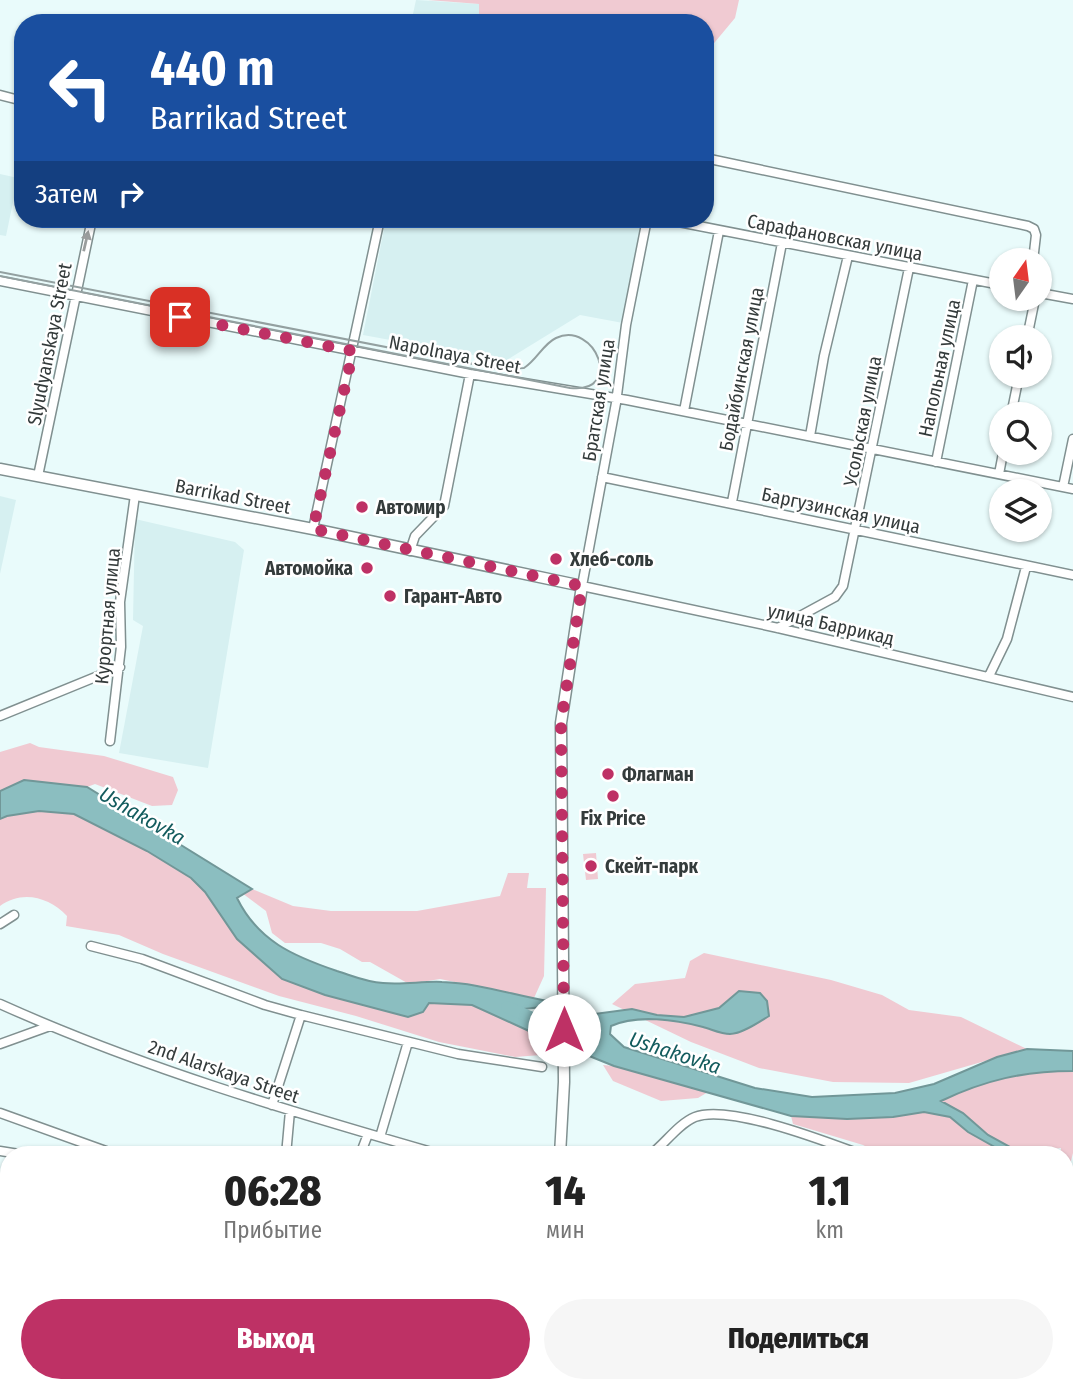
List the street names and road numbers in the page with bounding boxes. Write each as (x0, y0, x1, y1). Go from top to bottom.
street label: Сарафановская улица (745, 209, 925, 266)
street label: Slyudyanskaya Street (22, 260, 77, 427)
street label: Бодайбинская улица (714, 285, 769, 453)
street label: Напольная улица (914, 297, 965, 439)
street label: Napolnaya Street (387, 330, 523, 379)
street label: Братская улица (577, 337, 620, 463)
street label: Усольская улица (838, 354, 886, 489)
street label: Barrikad Street (173, 474, 293, 519)
street label: Баргузинская улица (760, 482, 922, 539)
street label: Курортная улица (90, 547, 125, 685)
street label: улица Баррикад (765, 599, 896, 650)
street label: 2nd Alarskaya Street (145, 1035, 303, 1108)

